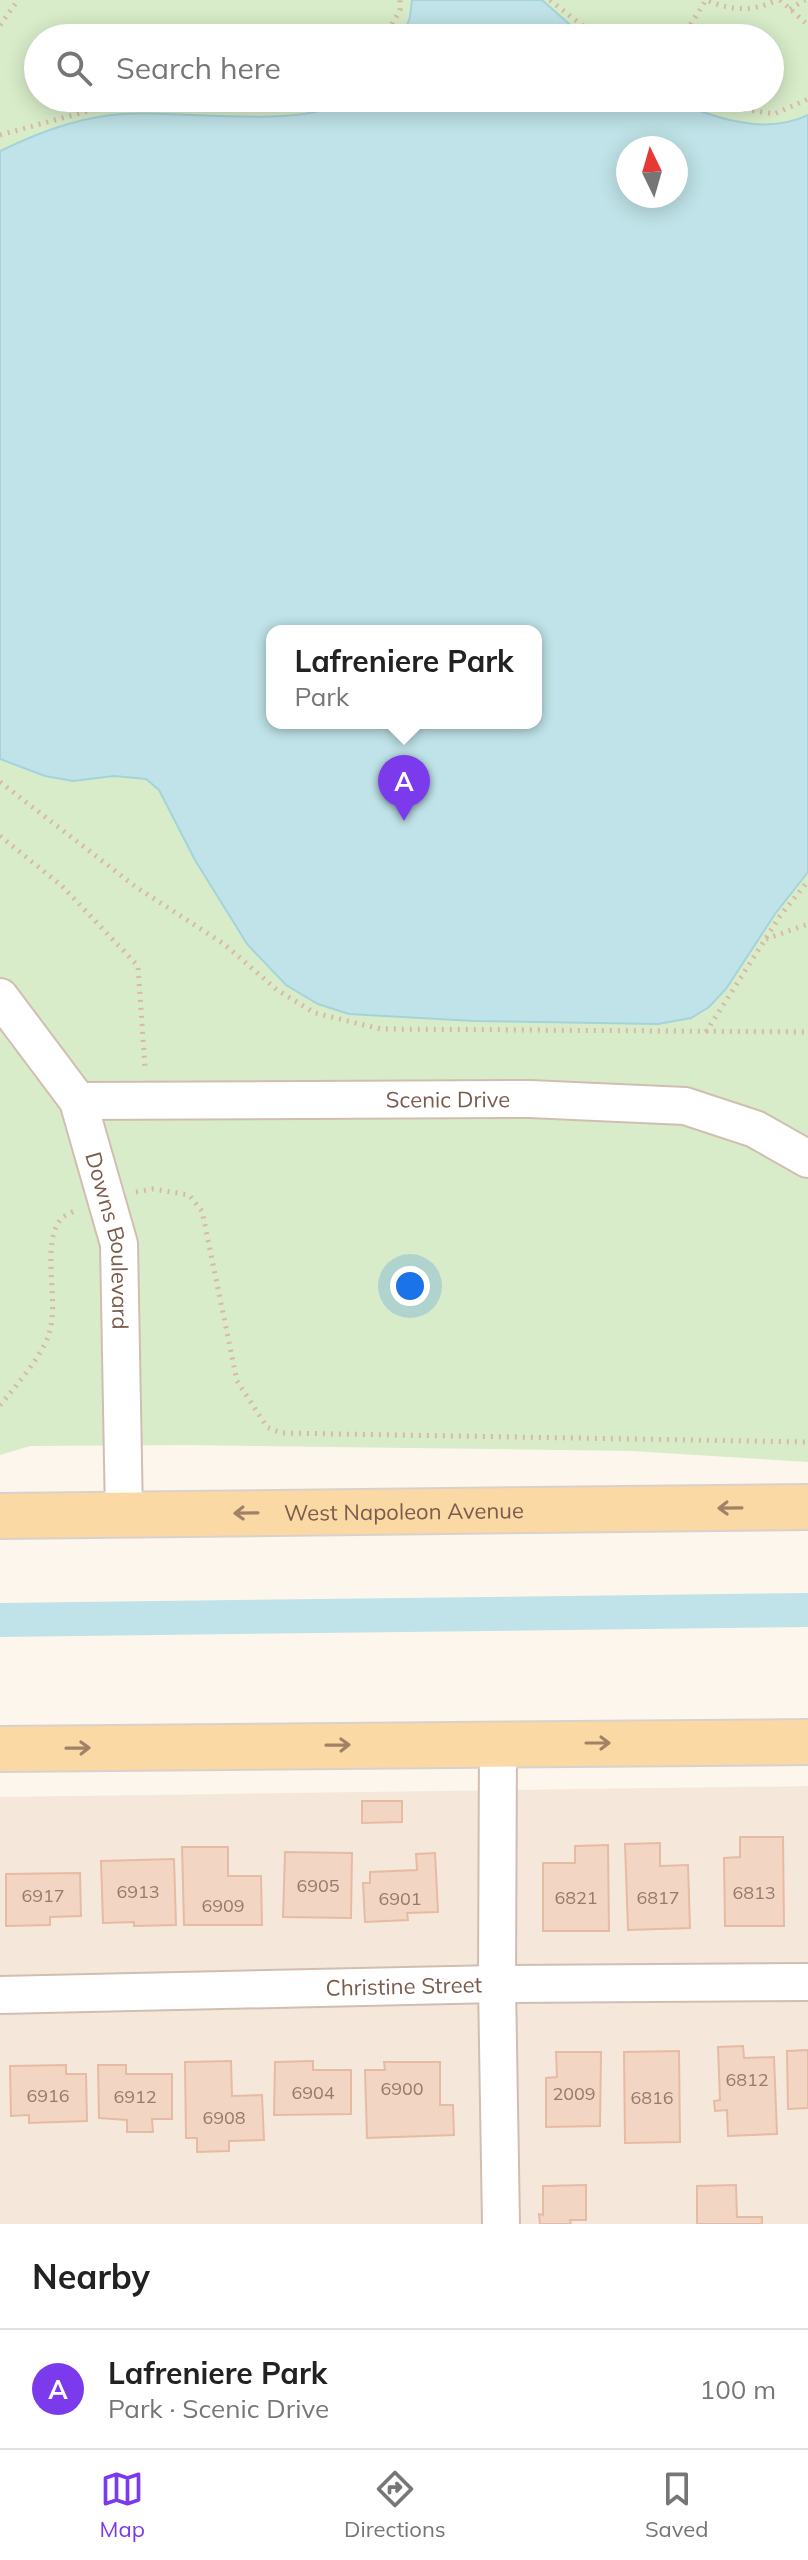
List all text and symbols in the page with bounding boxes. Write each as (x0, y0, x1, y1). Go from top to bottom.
search box (24, 24, 784, 112)
icon: search (52, 46, 96, 90)
text: Search here (116, 49, 281, 87)
north arrow (616, 136, 688, 208)
popup (266, 625, 542, 729)
text: Lafreniere Park (294, 642, 514, 680)
text: Park (294, 680, 349, 713)
pin: A (378, 755, 430, 821)
street label: Scenic Drive (386, 1085, 510, 1114)
street label: Downs Boulevard (79, 1149, 135, 1330)
your location (390, 1266, 430, 1306)
street label: West Napoleon Avenue (284, 1496, 524, 1527)
one-way arrow (717, 1500, 744, 1516)
one-way arrow (233, 1505, 260, 1521)
one-way arrow (584, 1735, 611, 1751)
one-way arrow (324, 1737, 351, 1753)
one-way arrow (64, 1740, 91, 1756)
house number: 6905 (296, 1874, 340, 1897)
house number: 6913 (116, 1880, 160, 1903)
house number: 6813 (732, 1881, 776, 1904)
house number: 6917 (21, 1884, 65, 1907)
house number: 6821 (554, 1886, 598, 1909)
house number: 6817 (636, 1886, 680, 1909)
house number: 6901 (378, 1887, 422, 1910)
house number: 6909 (201, 1894, 245, 1917)
street label: Christine Street (325, 1970, 483, 2002)
house number: 6812 (725, 2068, 769, 2091)
house number: 6900 (380, 2077, 424, 2100)
house number: 6904 (291, 2081, 335, 2104)
house number: 2009 (552, 2082, 596, 2105)
house number: 6916 (26, 2084, 70, 2107)
house number: 6912 (113, 2085, 157, 2108)
house number: 6816 (630, 2086, 674, 2109)
house number: 6908 (202, 2106, 246, 2129)
text: Nearby (32, 2255, 150, 2298)
text: Lafreniere Park (108, 2354, 327, 2392)
text: A (48, 2373, 68, 2406)
text: 100 m (700, 2373, 776, 2406)
text: Park · Scenic Drive (108, 2392, 329, 2425)
tab: Map (100, 2467, 145, 2543)
tab: Directions (344, 2467, 446, 2543)
tab: Saved (645, 2467, 708, 2543)

